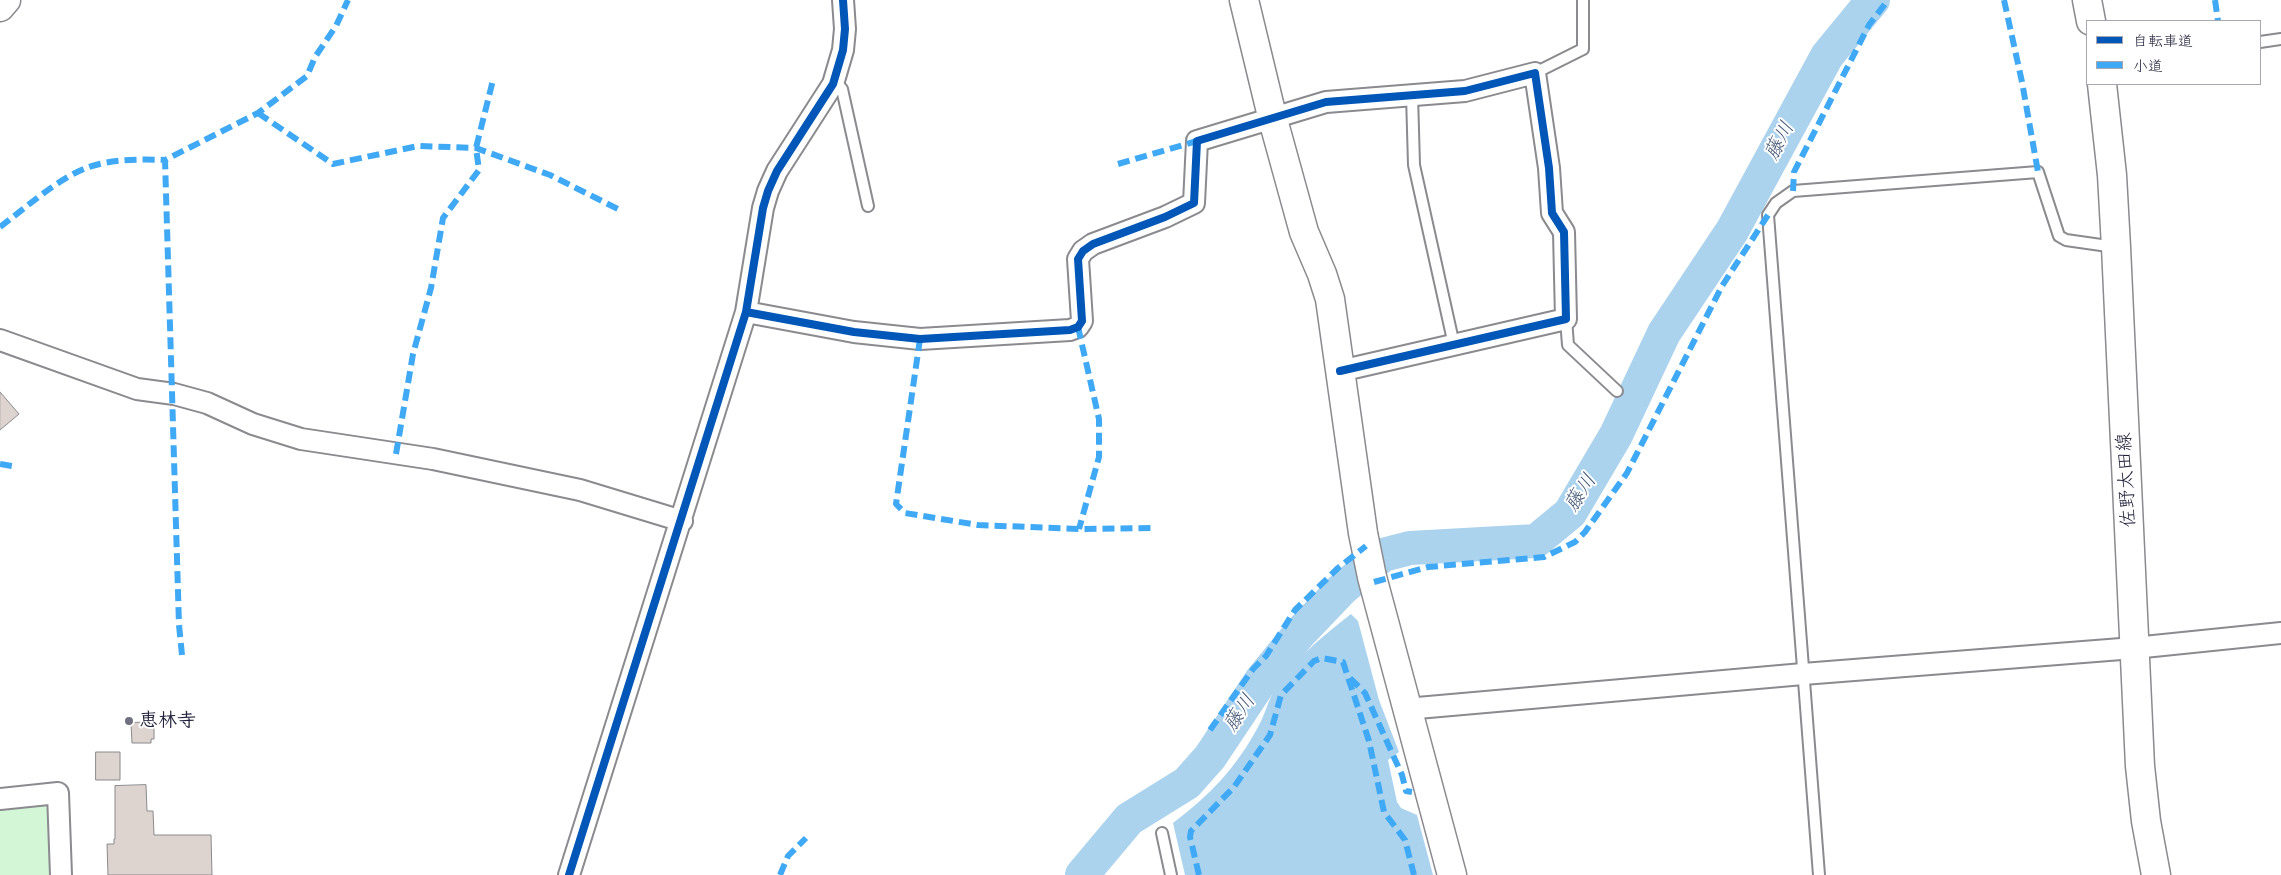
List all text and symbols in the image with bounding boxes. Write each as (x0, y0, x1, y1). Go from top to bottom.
legend (2086, 20, 2261, 85)
text: 自転車道 (2133, 31, 2193, 51)
text: 小道 (2133, 56, 2163, 76)
water label: 藤川 (1760, 118, 1800, 164)
street label: 佐野太田線 (2113, 432, 2141, 528)
water label: 藤川 (1560, 470, 1602, 516)
water label: 藤川 (1219, 690, 1261, 736)
place label: 恵林寺 (139, 710, 196, 732)
marker: 恵林寺 (123, 715, 135, 727)

